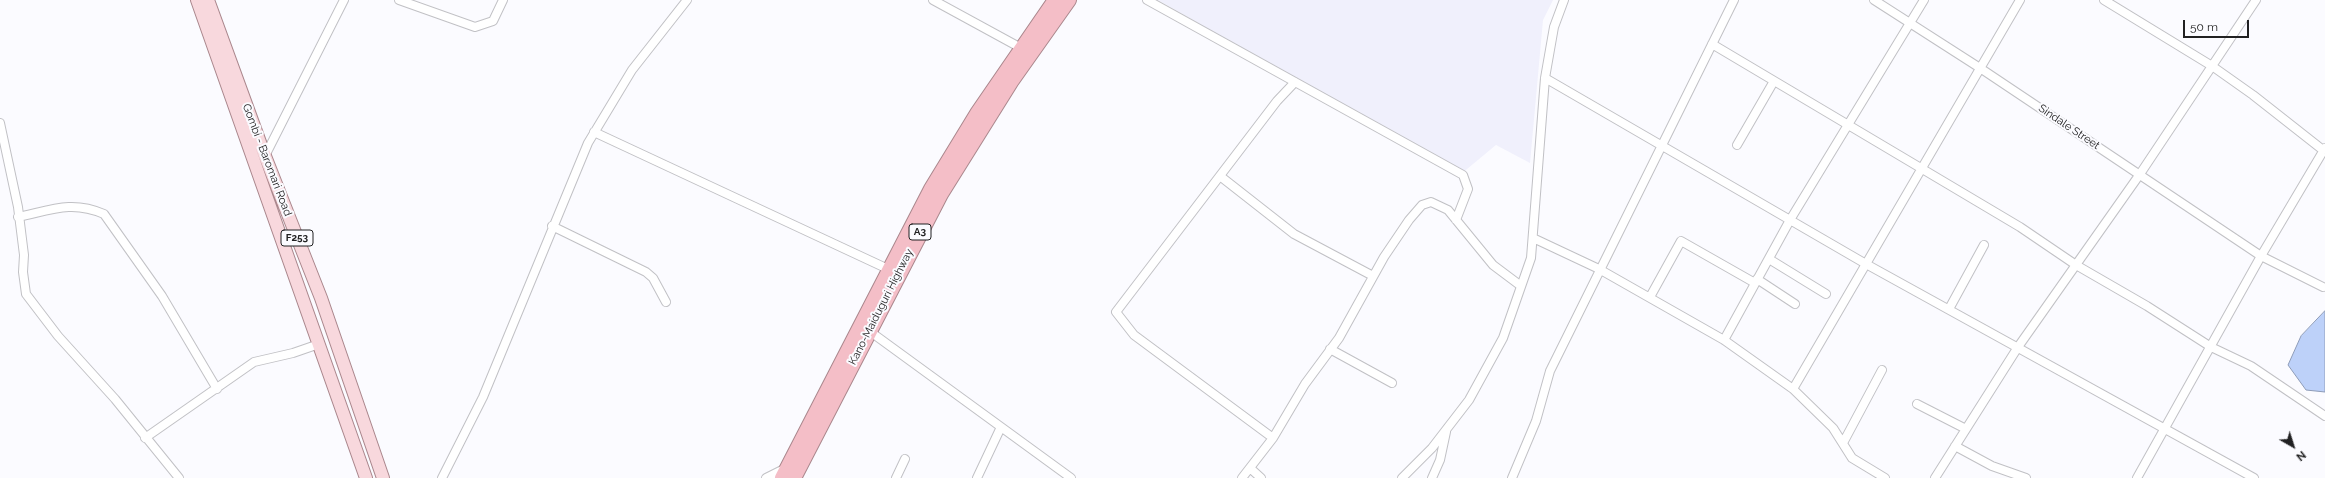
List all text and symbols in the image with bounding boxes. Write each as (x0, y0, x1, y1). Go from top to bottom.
scale bar (2185, 12, 2251, 38)
text: 50 m (2190, 20, 2218, 34)
street label: Gombi - Baromari Road (240, 102, 294, 218)
street label: Sindale Street (2036, 102, 2102, 152)
road number: A3 (909, 224, 931, 240)
road number: F253 (281, 230, 313, 246)
street label: Kano-Maiduguri Highway (846, 247, 916, 367)
north arrow (2273, 426, 2313, 466)
text: N (2294, 448, 2308, 463)

